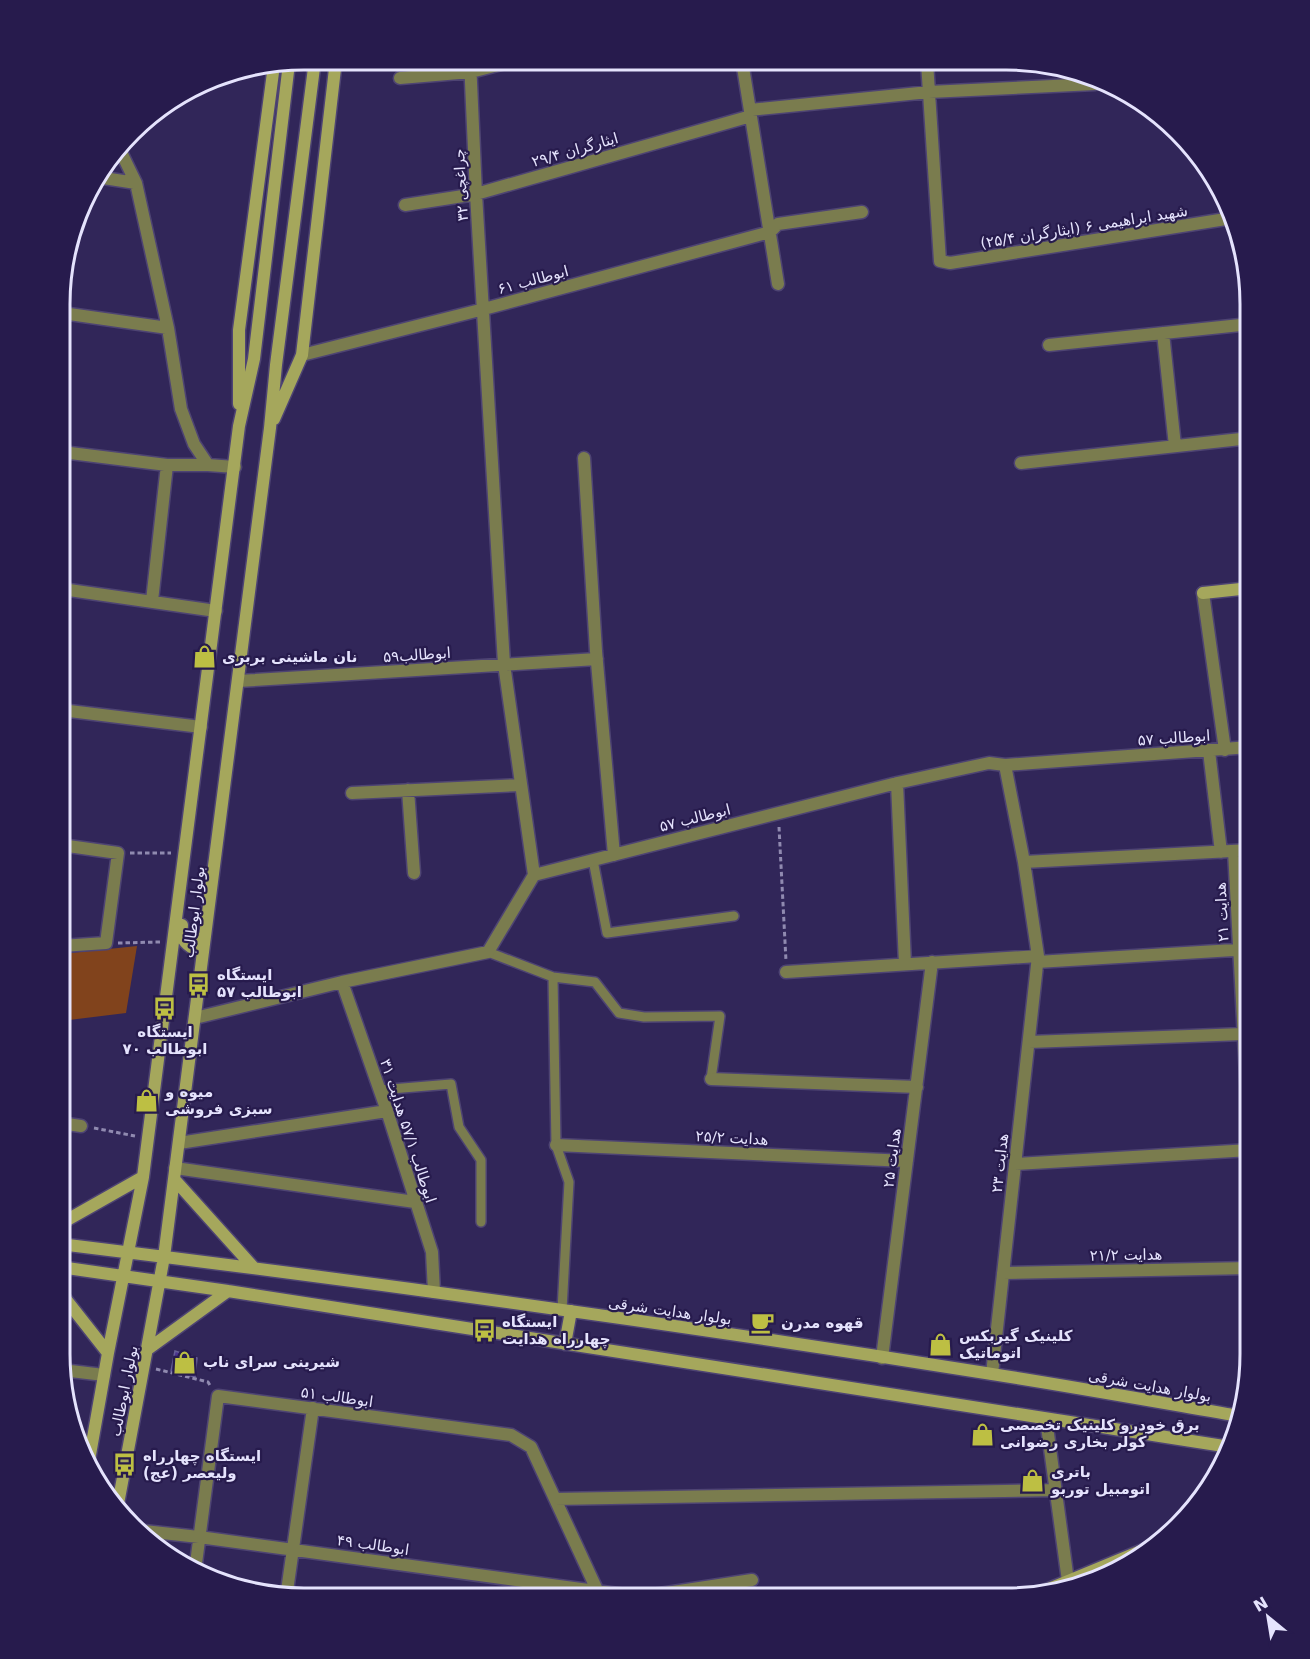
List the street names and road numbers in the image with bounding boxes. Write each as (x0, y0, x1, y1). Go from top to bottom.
street label: ایثارگران ۲۹/۴ (530, 129, 620, 171)
street label: چراغچی ۳۲ (450, 148, 472, 222)
street label: شهید ابراهیمی ۶ (ایثارگران ۲۵/۴) (979, 202, 1189, 252)
street label: ابوطالب ۶۱ (496, 262, 570, 298)
street label: ابوطالب۵۹ (382, 644, 452, 666)
street label: ابوطالب ۵۷ (1137, 726, 1211, 750)
street label: ابوطالب ۵۷ (658, 800, 732, 836)
street label: بولوار ابوطالب (179, 865, 209, 959)
street label: هدایت ۲۱ (1211, 882, 1233, 942)
street label: ابوطالب ۵۷/۱ هدایت ۳۱ (376, 1057, 440, 1205)
street label: هدایت ۲۵/۲ (695, 1127, 769, 1149)
street label: هدایت ۲۵ (879, 1127, 905, 1189)
street label: هدایت ۲۳ (988, 1132, 1012, 1194)
street label: هدایت ۲۱/۲ (1089, 1245, 1163, 1265)
street label: بولوار هدایت شرقی (607, 1293, 733, 1329)
street label: بولوار ابوطالب (106, 1344, 142, 1438)
street label: بولوار هدایت شرقی (1087, 1366, 1213, 1406)
street label: ابوطالب ۵۱ (300, 1383, 374, 1411)
street label: ابوطالب ۴۹ (336, 1531, 410, 1559)

